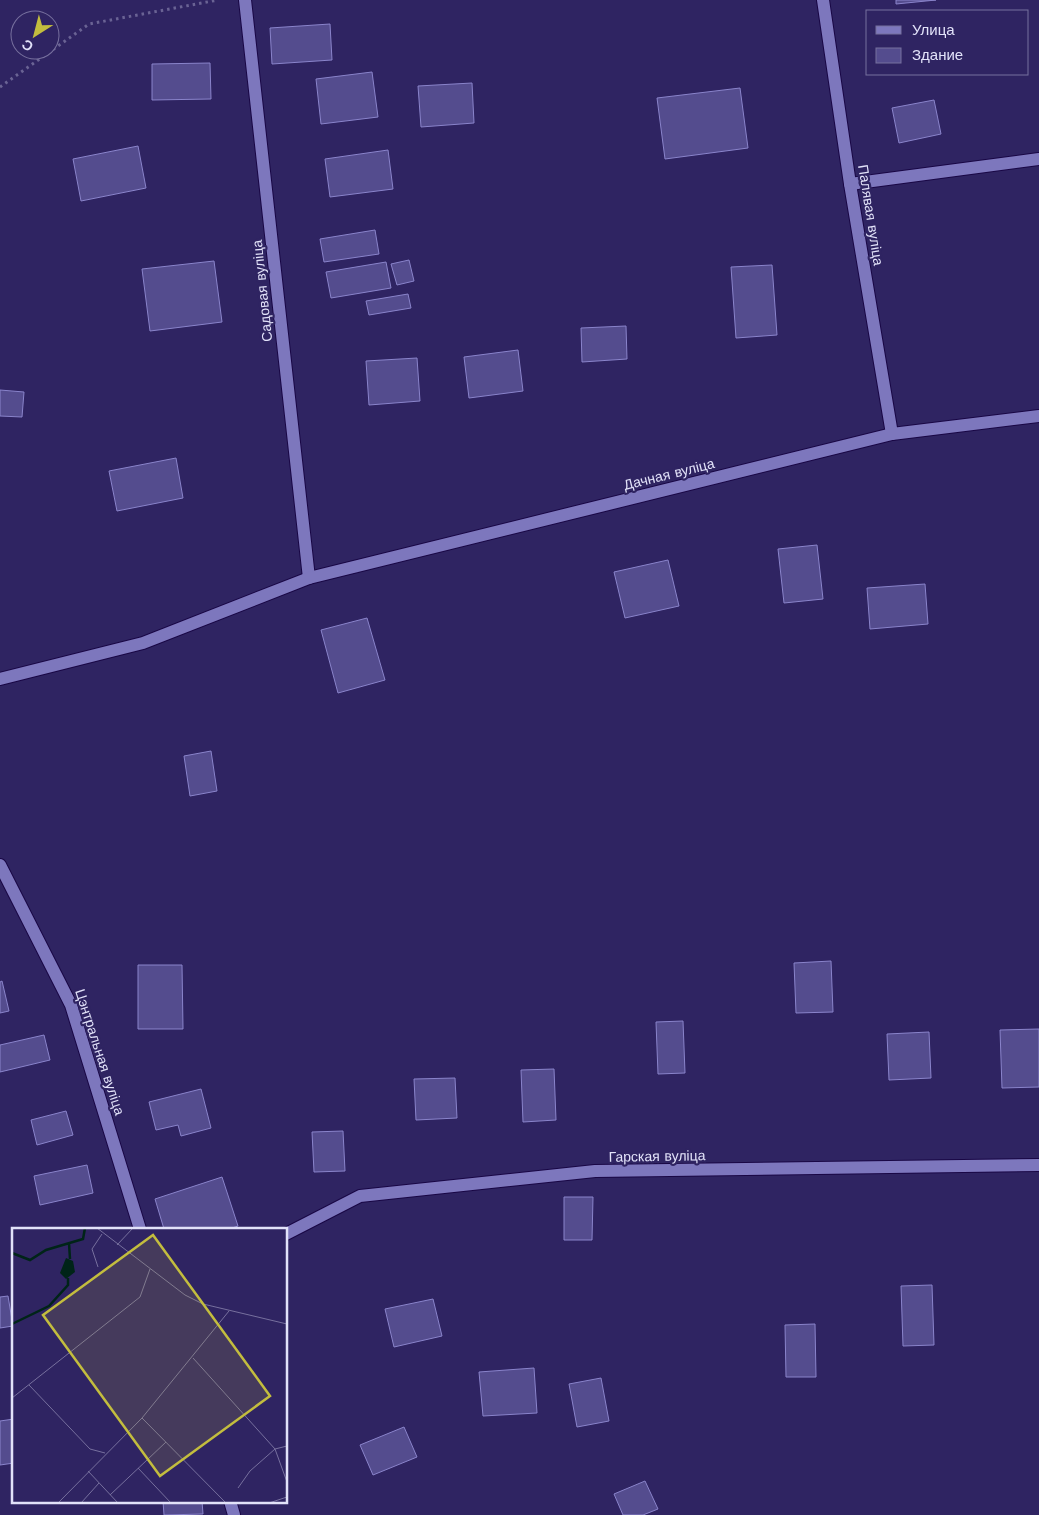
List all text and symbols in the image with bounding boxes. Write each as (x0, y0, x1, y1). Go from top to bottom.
north arrow (10, 10, 60, 60)
legend (866, 10, 1029, 75)
text: Улица (912, 21, 955, 39)
text: С (19, 36, 36, 55)
text: Здание (912, 46, 963, 64)
street label: Палявая вуліца (855, 163, 887, 267)
street label: Садовая вуліца (249, 239, 275, 343)
street label: Дачная вуліца (622, 455, 716, 493)
street label: Цэнтральная вуліца (72, 987, 128, 1117)
street label: Гарская вуліца (608, 1147, 706, 1165)
inset map (12, 1228, 288, 1502)

